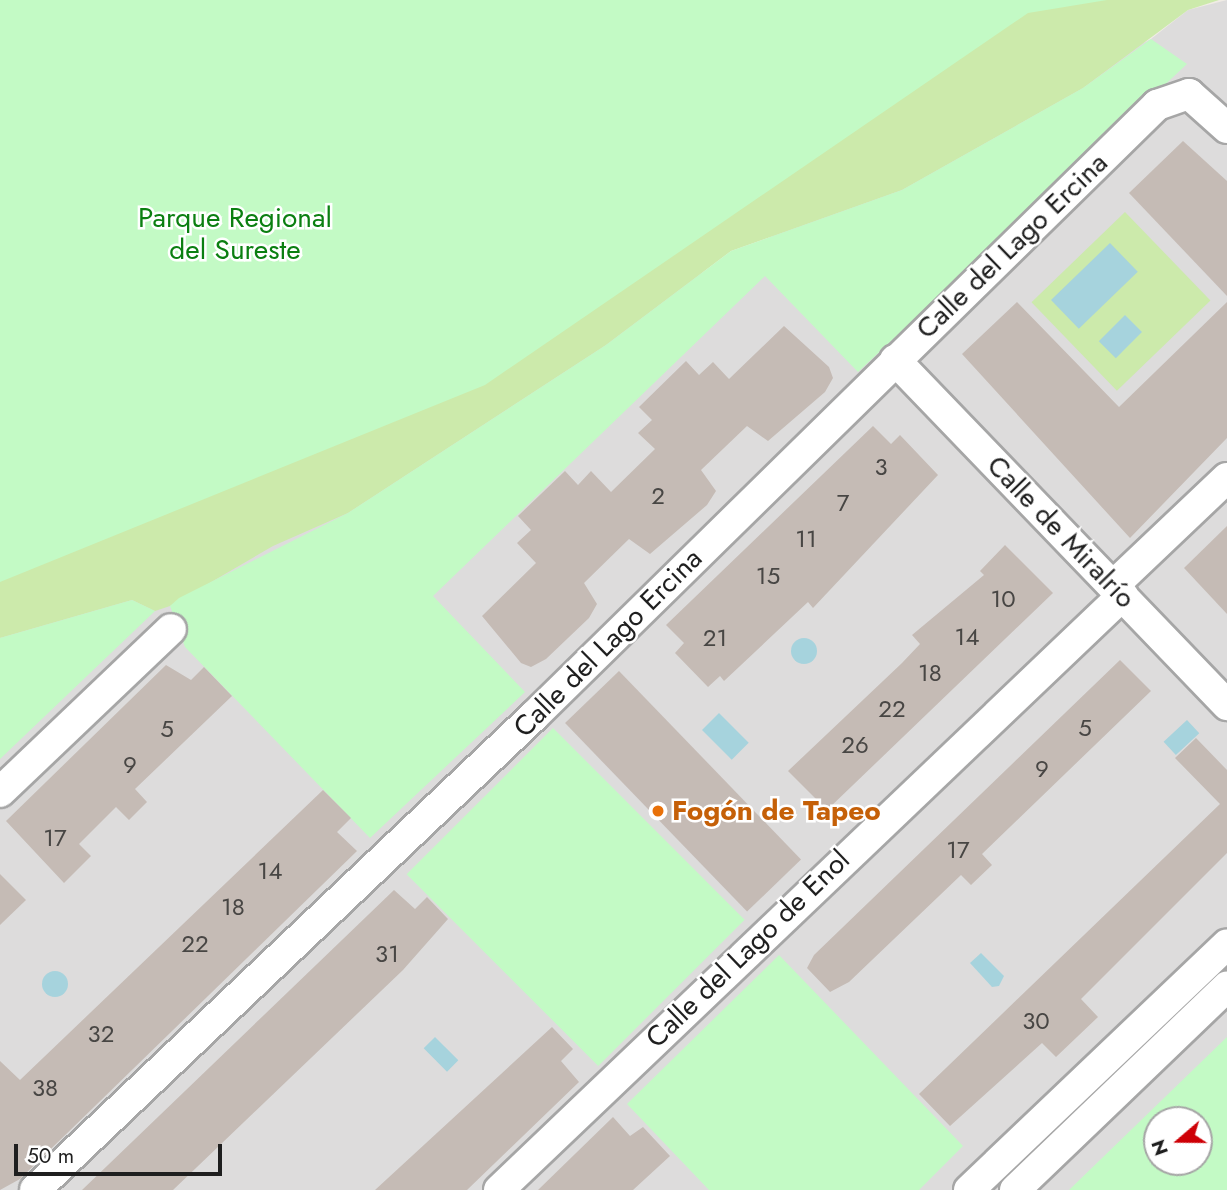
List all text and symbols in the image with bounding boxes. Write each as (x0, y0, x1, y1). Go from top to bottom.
street label: Calle del Lago Ercina (909, 146, 1115, 346)
park label: Parque Regional del Sureste (138, 201, 332, 267)
street label: Calle de Miralrío (980, 449, 1142, 615)
house number: 3 (874, 453, 888, 481)
house number: 2 (651, 482, 665, 510)
house number: 7 (837, 489, 849, 517)
house number: 11 (795, 525, 817, 553)
street label: Calle del Lago Ercina (507, 542, 709, 744)
house number: 15 (756, 562, 780, 590)
house number: 10 (990, 585, 1016, 613)
house number: 14 (955, 623, 979, 651)
house number: 21 (703, 624, 727, 652)
house number: 18 (918, 659, 942, 687)
house number: 22 (878, 695, 906, 723)
house number: 5 (1078, 714, 1092, 742)
house number: 5 (160, 715, 174, 743)
house number: 26 (841, 731, 869, 759)
house number: 9 (123, 751, 137, 779)
house number: 9 (1035, 755, 1049, 783)
place label: Fogón de Tapeo (672, 794, 881, 828)
marker: Fogón de Tapeo (650, 803, 666, 819)
house number: 17 (43, 824, 67, 852)
house number: 17 (946, 836, 970, 864)
street label: Calle del Lago de Enol (639, 843, 857, 1055)
house number: 14 (258, 857, 282, 885)
house number: 18 (221, 893, 245, 921)
house number: 22 (181, 930, 209, 958)
house number: 31 (375, 940, 399, 968)
house number: 30 (1022, 1007, 1050, 1035)
house number: 32 (88, 1020, 114, 1048)
house number: 38 (32, 1074, 58, 1102)
north arrow (1143, 1106, 1213, 1176)
scale bar (18, 1130, 226, 1174)
text: N (1144, 1136, 1175, 1159)
text: 50 m (27, 1141, 74, 1171)

